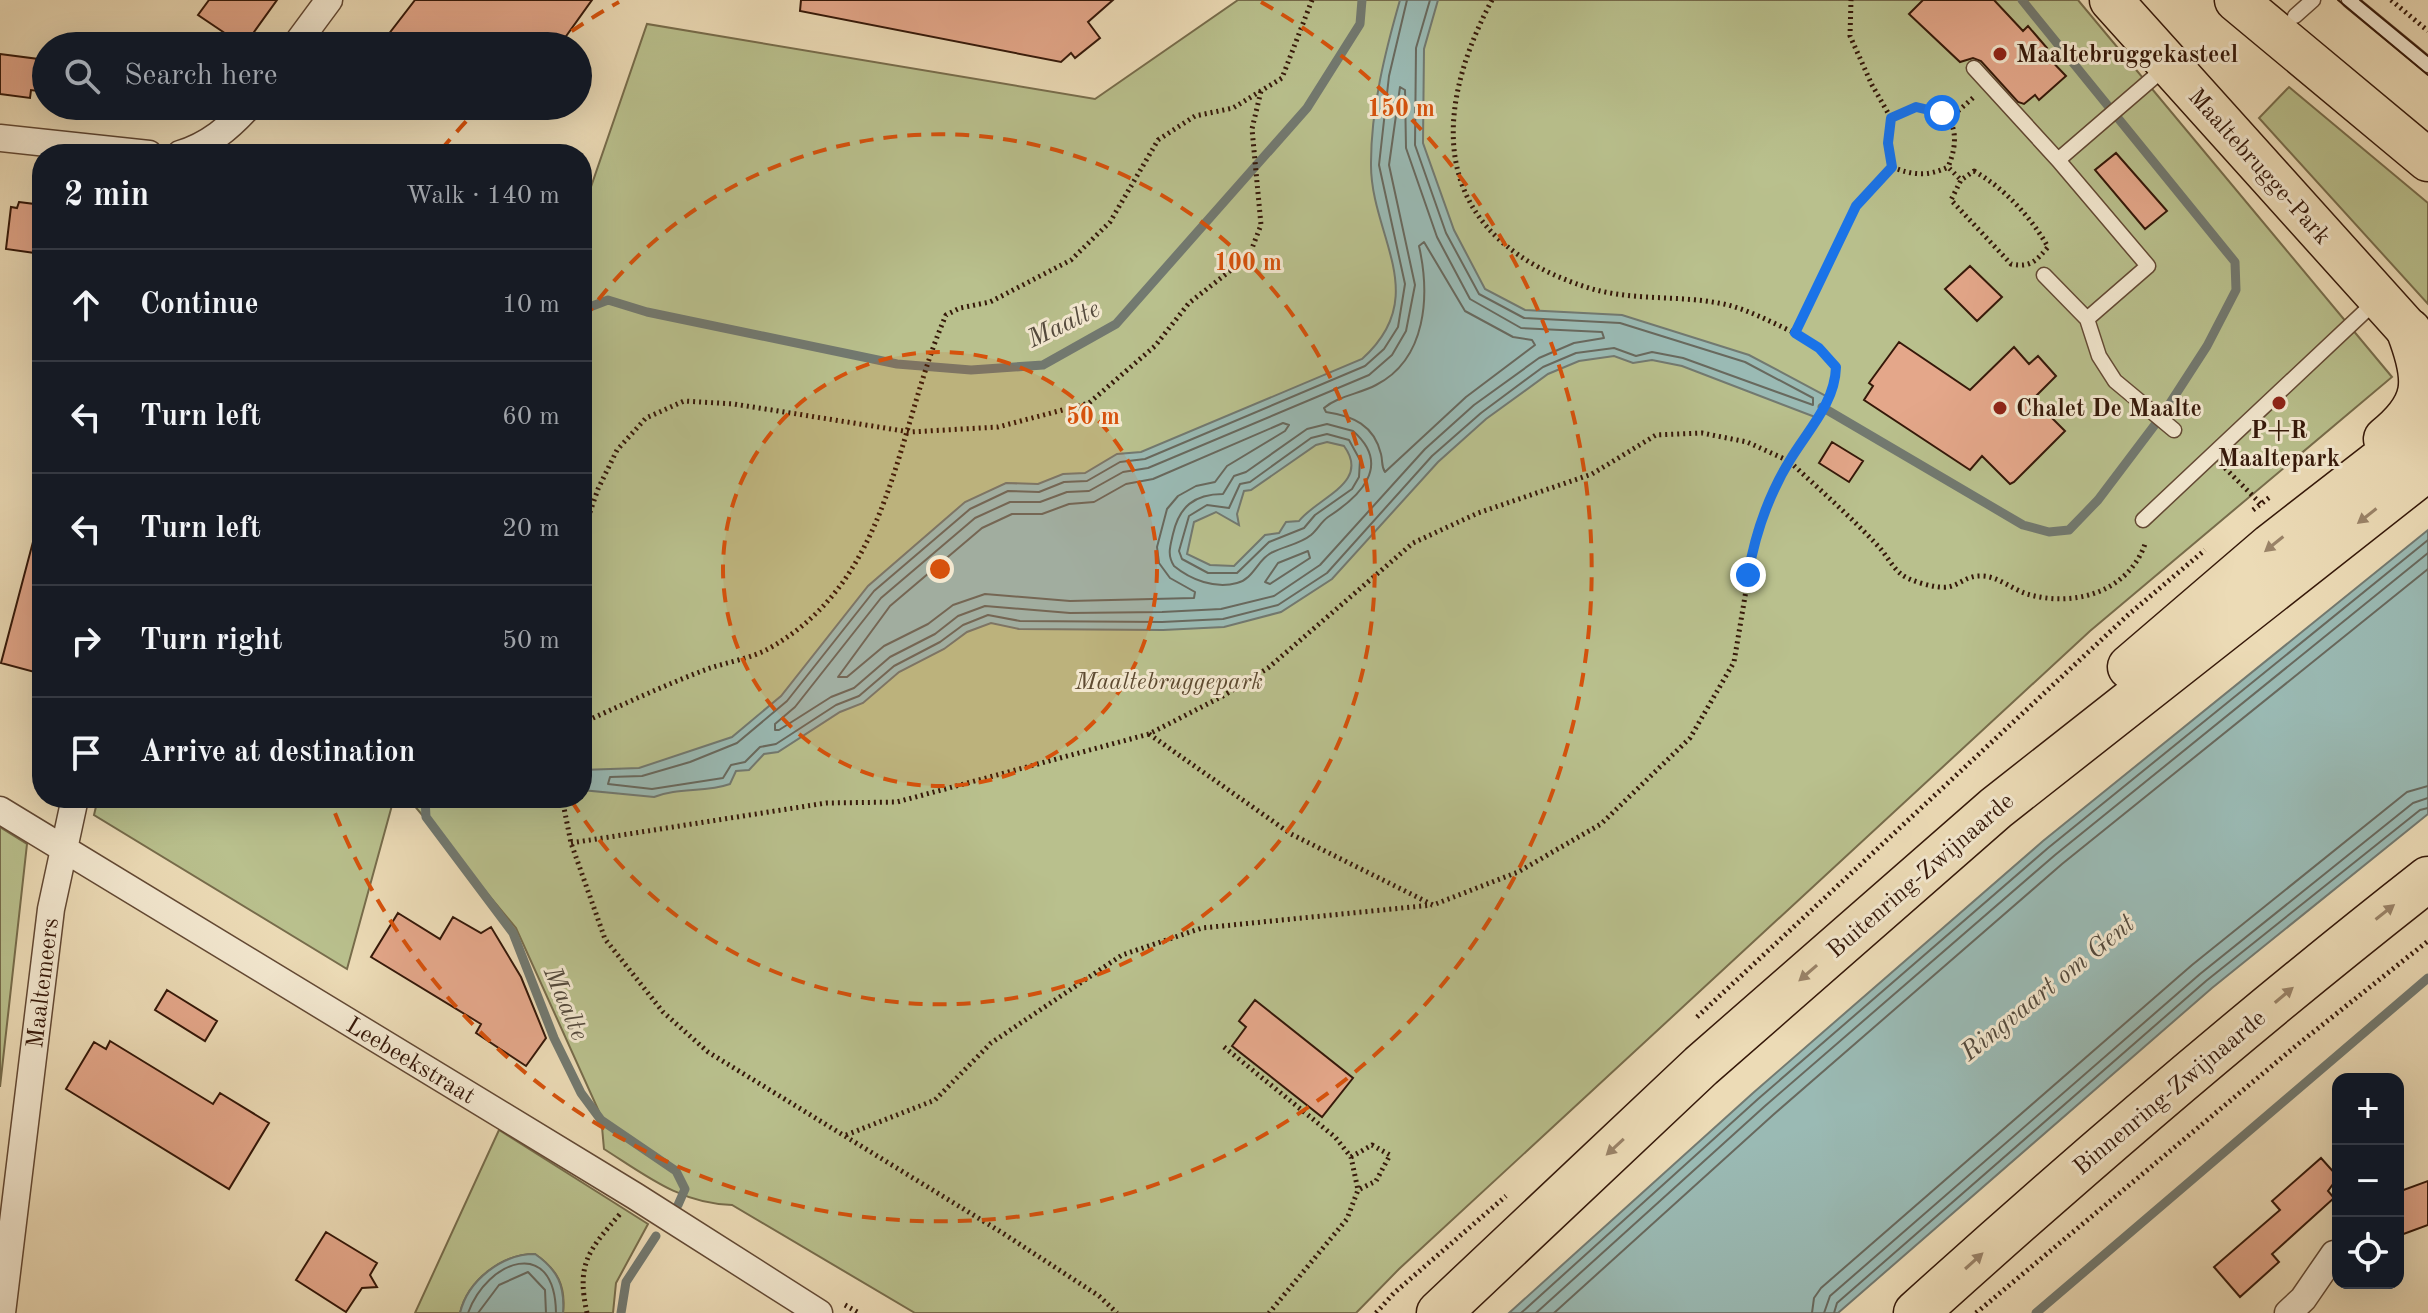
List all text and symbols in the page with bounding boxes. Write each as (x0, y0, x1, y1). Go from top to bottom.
search box (32, 32, 592, 120)
place label: Maaltebruggekasteel (2016, 44, 2238, 68)
marker: Maaltebruggekasteel (1991, 45, 2009, 63)
icon: search (60, 54, 104, 98)
text: Search here (124, 61, 278, 91)
street label: Maaltebrugge-Park (2183, 85, 2334, 250)
route start (1924, 95, 1960, 131)
text: 150 m (1367, 97, 1435, 122)
text: 2 min (64, 179, 149, 213)
text: Walk · 140 m (406, 183, 560, 209)
text: 100 m (1214, 252, 1282, 276)
icon: ahead (64, 283, 108, 327)
text: Continue (140, 290, 259, 320)
text: 10 m (502, 292, 560, 318)
water label: Maalte (1022, 296, 1104, 354)
marker: P+R Maaltepark (2270, 394, 2288, 412)
icon: left (64, 395, 108, 439)
place label: Chalet De Maalte (2016, 398, 2202, 422)
marker: Chalet De Maalte (1991, 399, 2009, 417)
text: Turn left (140, 402, 261, 432)
text: 60 m (502, 404, 560, 430)
text: 50 m (1066, 405, 1120, 430)
place label: P+R Maaltepark (2218, 420, 2340, 472)
icon: left (64, 507, 108, 551)
one-way arrow (2357, 507, 2377, 523)
text: Turn left (140, 514, 261, 544)
text: 20 m (502, 516, 560, 542)
one-way arrow (2264, 535, 2284, 552)
centre of rings (926, 555, 954, 583)
route end (1730, 557, 1766, 593)
icon: right (64, 619, 108, 663)
text: Turn right (140, 626, 282, 656)
text: 50 m (502, 628, 560, 654)
park label: Maaltebruggepark (1074, 671, 1263, 695)
icon: arrive (64, 731, 108, 775)
text: Arrive at destination (140, 738, 415, 768)
street label: Buitenring-Zwijnaarde (1824, 789, 2019, 964)
one-way arrow (2375, 905, 2395, 921)
water label: Ringvaart om Gent (1956, 910, 2141, 1067)
street label: Maaltemeers (24, 917, 64, 1050)
water label: Maalte (538, 962, 592, 1045)
one-way arrow (1798, 964, 1818, 981)
one-way arrow (2274, 987, 2294, 1004)
street label: Binnenring-Zwijnaarde (2070, 1006, 2271, 1181)
street label: Leebeekstraat (341, 1014, 479, 1110)
map controls (2332, 1073, 2404, 1289)
button: + (2332, 1073, 2404, 1145)
one-way arrow (1606, 1138, 1625, 1156)
button: − (2332, 1145, 2404, 1217)
button: locate (2332, 1217, 2404, 1289)
one-way arrow (1965, 1252, 1984, 1270)

